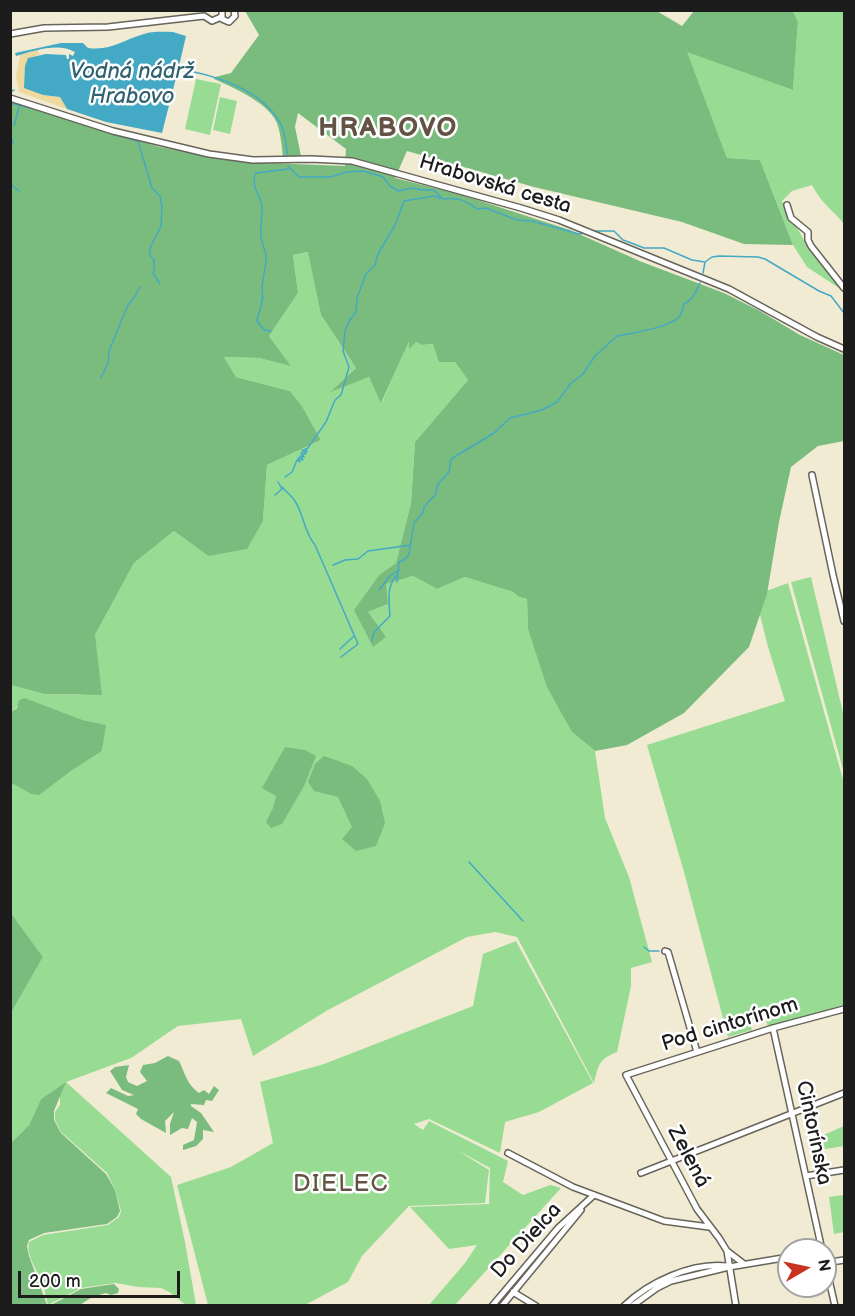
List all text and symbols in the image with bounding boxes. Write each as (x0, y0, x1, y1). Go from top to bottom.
water label: Vodná nádrž Hrabovo (70, 59, 194, 110)
district label: HRABOVO (318, 113, 458, 145)
street label: Hrabovská cesta (416, 150, 574, 220)
street label: Pod cintorínom (659, 992, 801, 1058)
street label: Cintorínska (790, 1079, 836, 1187)
street label: Zelená (661, 1122, 715, 1192)
district label: DIELEC (293, 1171, 389, 1199)
street label: Do Dielca (487, 1198, 567, 1284)
north arrow (777, 1238, 837, 1298)
text: N (813, 1258, 834, 1273)
scale bar (21, 1259, 183, 1297)
text: 200 m (29, 1271, 81, 1292)

